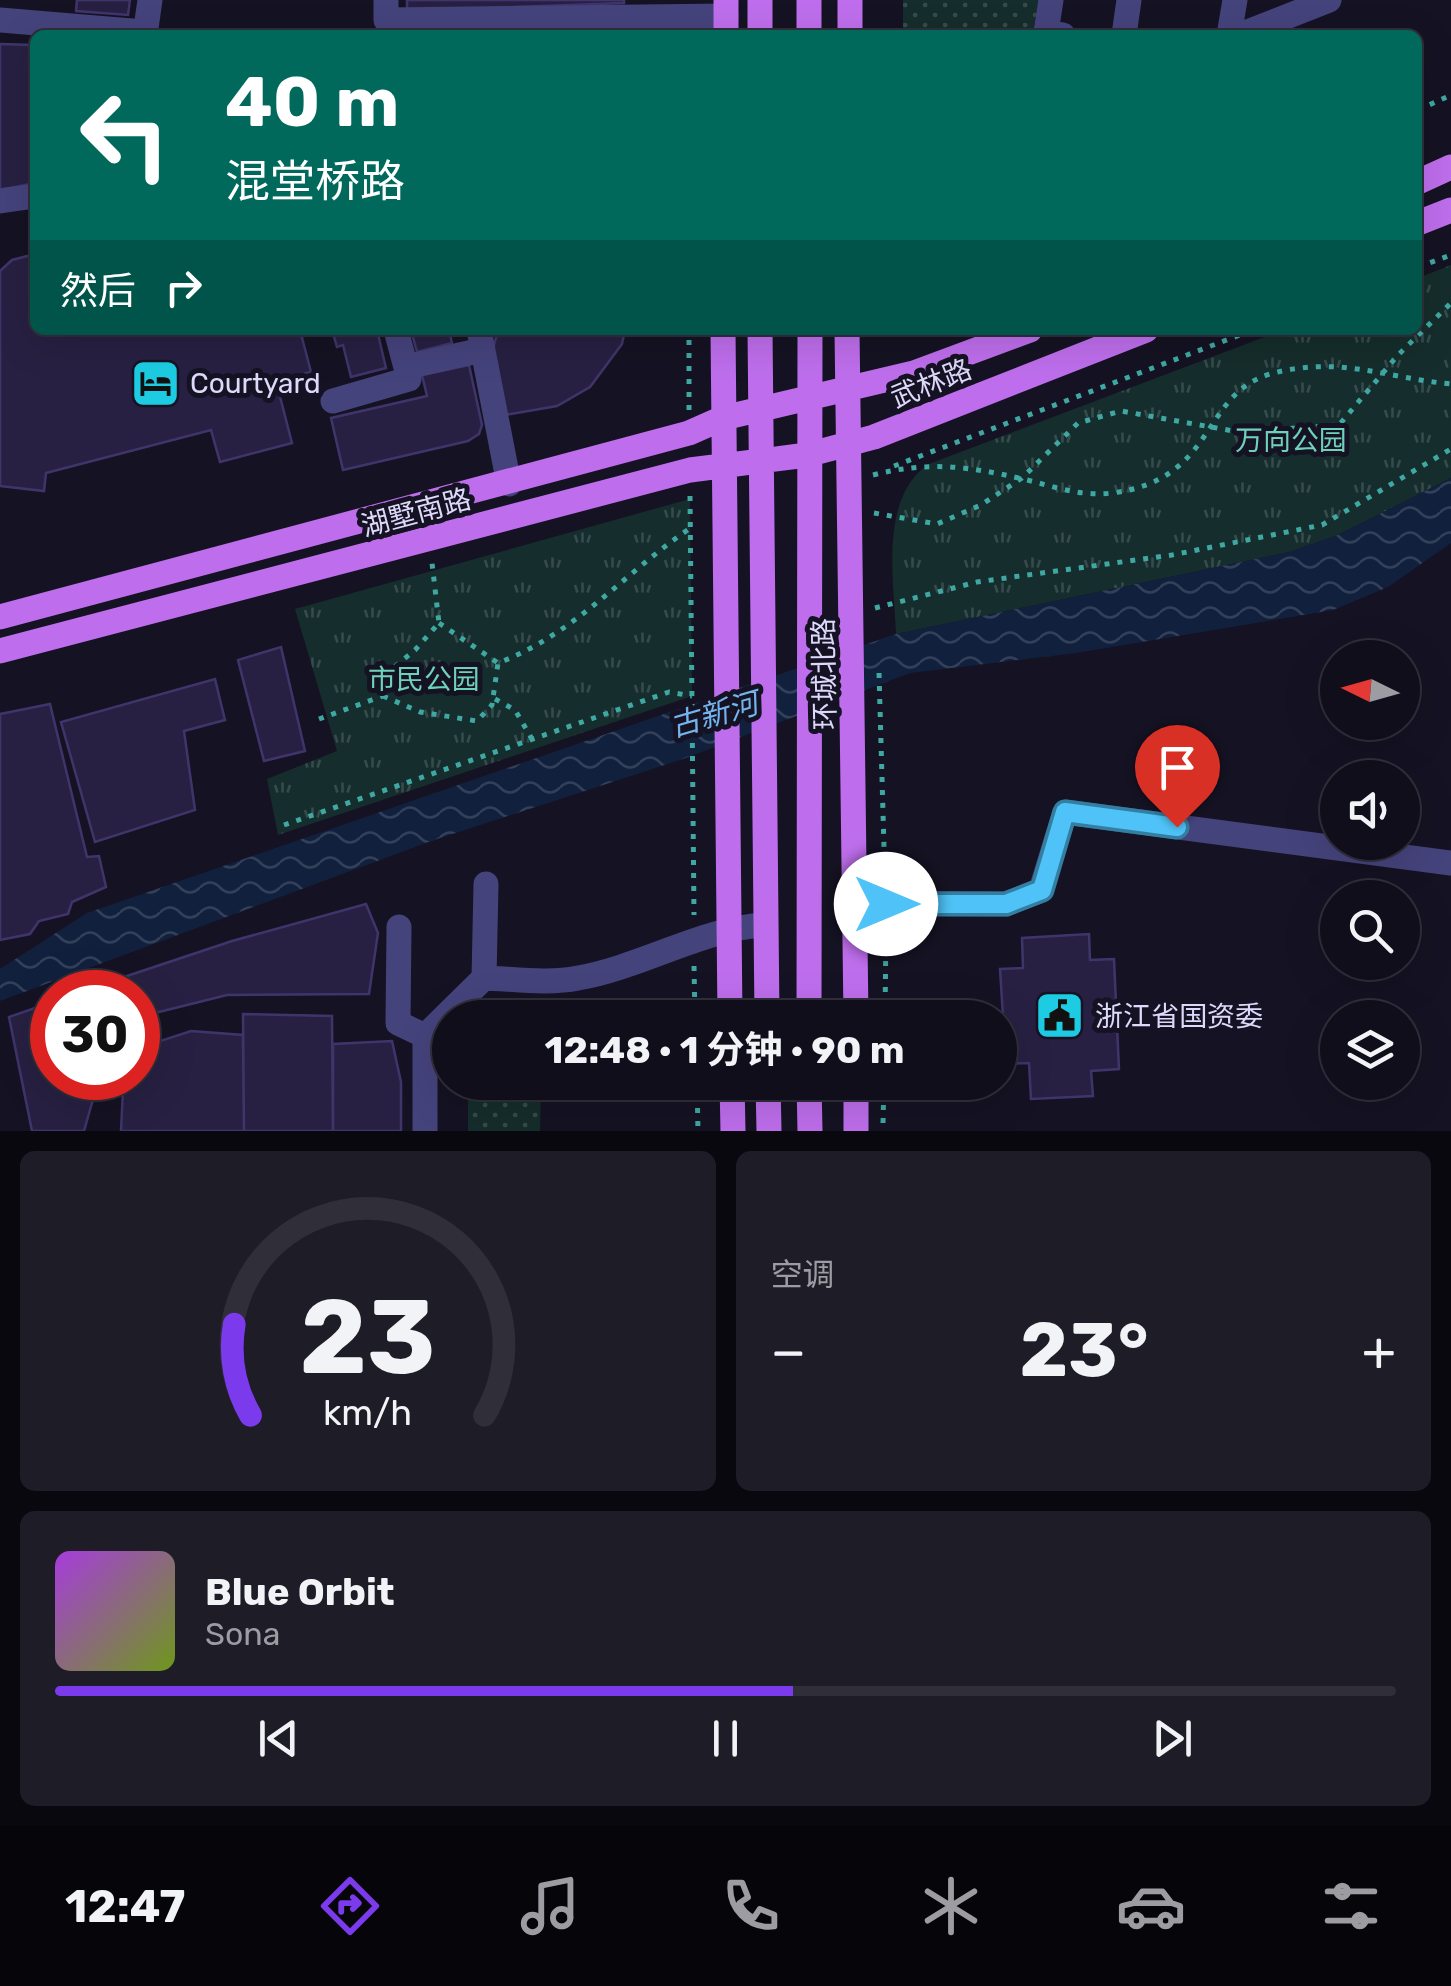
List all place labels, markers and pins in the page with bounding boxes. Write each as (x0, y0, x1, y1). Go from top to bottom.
hotel icon: Courtyard (129, 357, 181, 409)
place label: Courtyard (190, 367, 321, 400)
pin (1135, 725, 1220, 828)
public building icon: 浙江省国资委 (1034, 990, 1086, 1042)
place label: 浙江省国资委 (1095, 1000, 1263, 1033)

